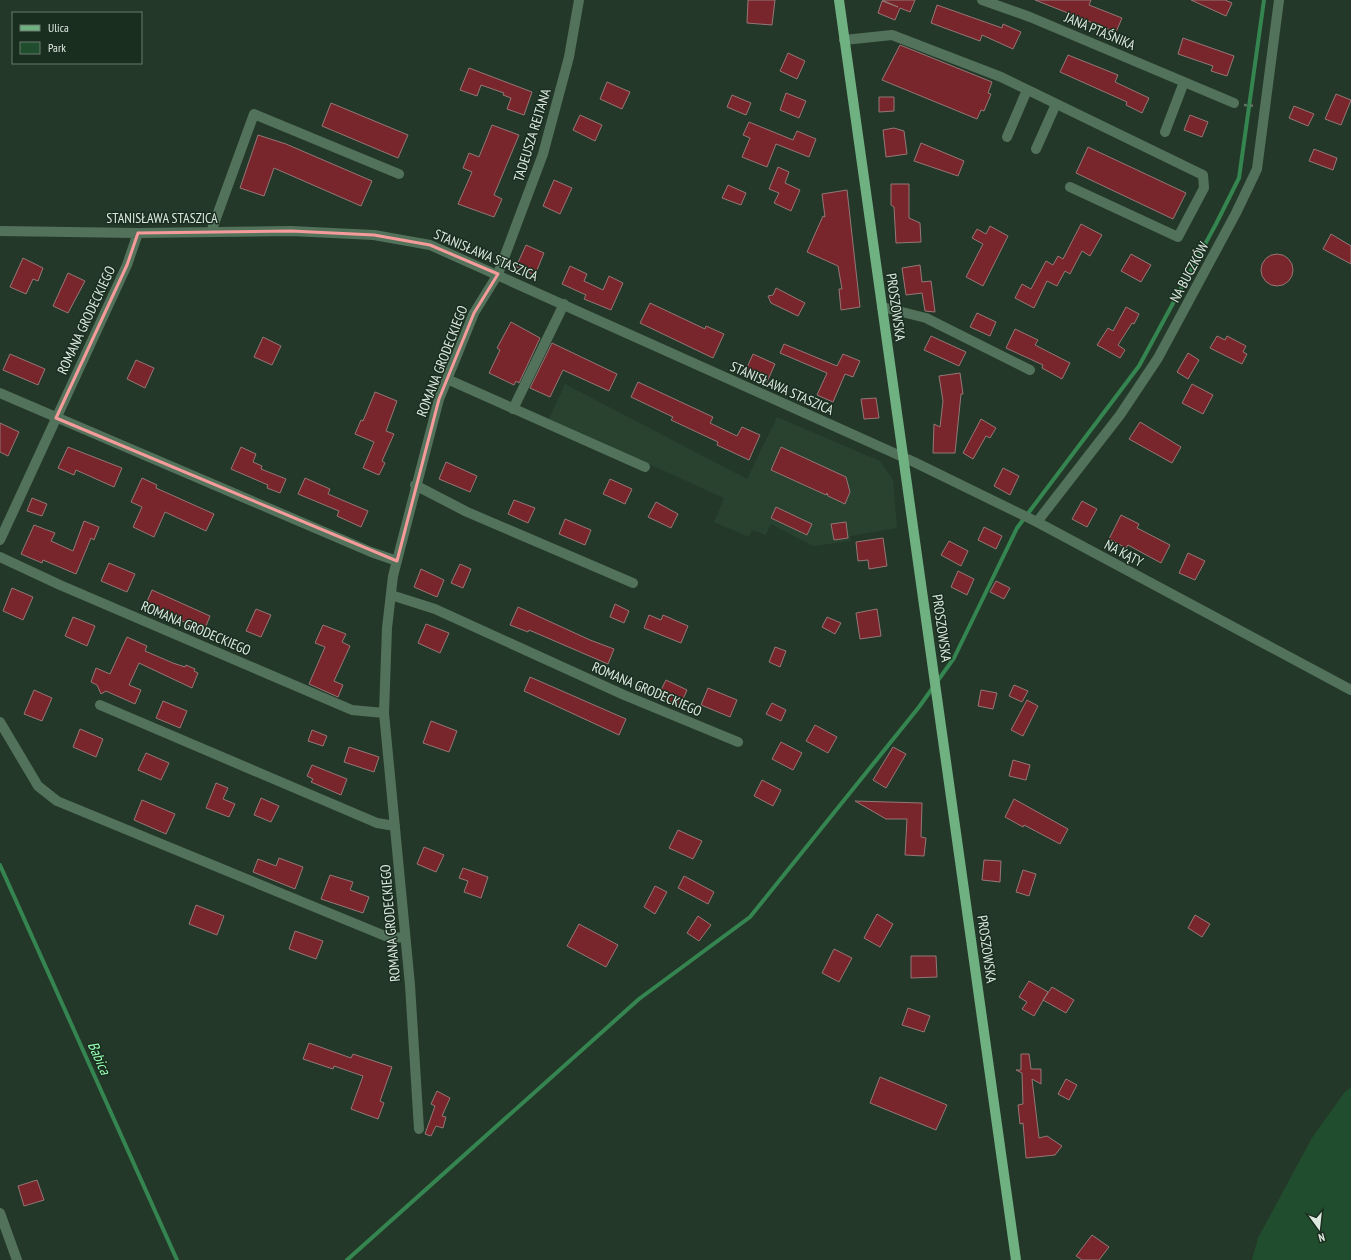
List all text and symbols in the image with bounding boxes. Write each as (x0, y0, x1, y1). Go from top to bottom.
street label: JANA PTAŚNIKA (1061, 8, 1138, 54)
legend (12, 12, 142, 64)
text: Ulica (48, 20, 69, 35)
text: Park (48, 40, 66, 55)
street label: TADEUSZA REJTANA (509, 86, 555, 184)
street label: STANISŁAWA STASZICA (106, 209, 218, 227)
street label: STANISŁAWA STASZICA (431, 225, 541, 285)
street label: NA BUCZKÓW (1165, 238, 1213, 305)
street label: ROMANA GRODECKIEGO (53, 263, 119, 377)
street label: PROSZOWSKA (882, 272, 910, 342)
street label: ROMANA GRODECKIEGO (413, 303, 472, 419)
street label: STANISŁAWA STASZICA (727, 357, 837, 419)
street label: NA KĄTY (1101, 535, 1147, 571)
street label: PROSZOWSKA (928, 593, 956, 663)
street label: ROMANA GRODECKIEGO (138, 597, 254, 659)
street label: ROMANA GRODECKIEGO (589, 658, 705, 720)
street label: ROMANA GRODECKIEGO (376, 863, 404, 982)
street label: PROSZOWSKA (973, 914, 1001, 984)
water label: Babica (84, 1038, 115, 1078)
north arrow (1299, 1208, 1339, 1248)
text: N (1317, 1230, 1326, 1245)

